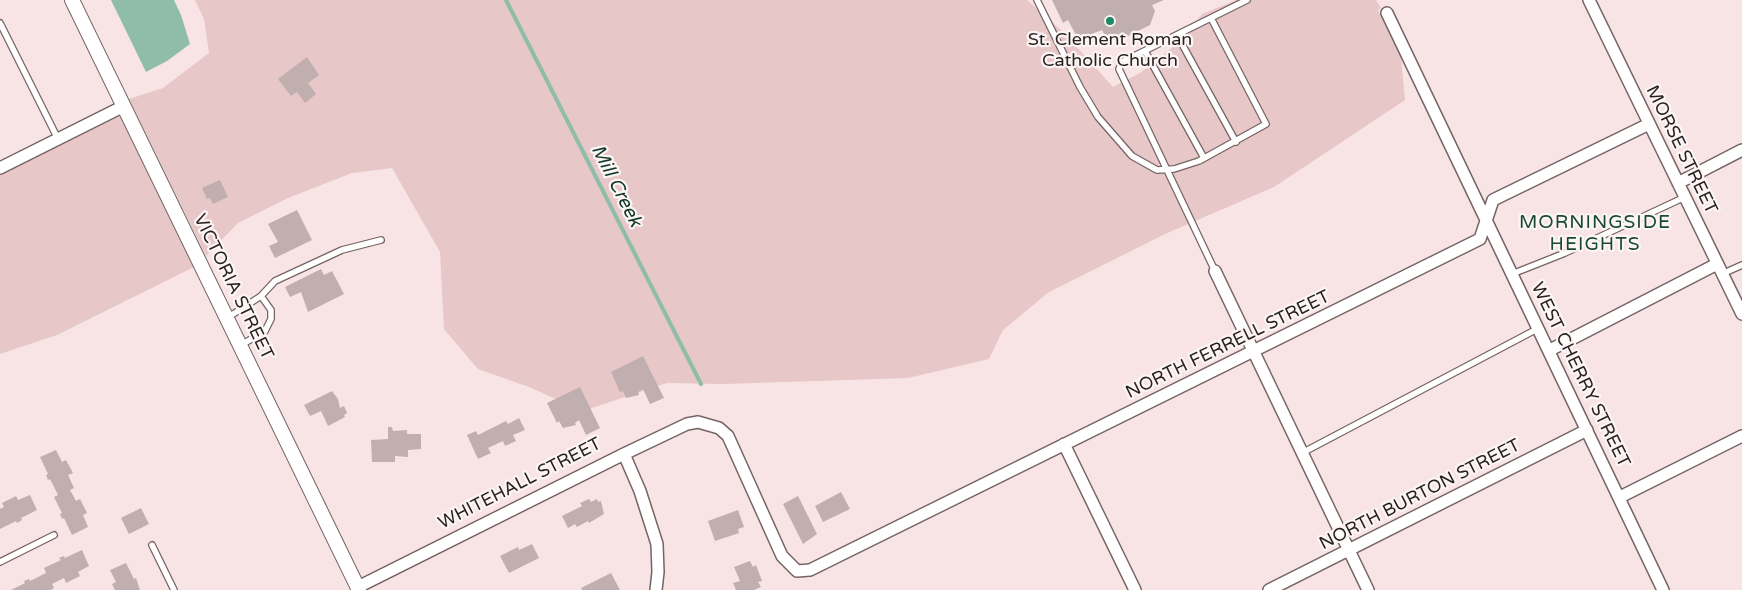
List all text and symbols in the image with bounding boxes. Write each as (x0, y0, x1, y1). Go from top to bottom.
marker: St. Clement Roman Catholic Church (1104, 15, 1116, 27)
place label: St. Clement Roman Catholic Church (1028, 29, 1192, 72)
street label: MORSE STREET (1641, 82, 1721, 218)
water label: Mill Creek (586, 141, 646, 231)
street label: VICTORIA STREET (188, 211, 278, 363)
district label: MORNINGSIDE HEIGHTS (1518, 212, 1672, 256)
street label: WEST CHERRY STREET (1526, 279, 1634, 471)
street label: NORTH FERRELL STREET (1123, 286, 1333, 404)
street label: WHITEHALL STREET (435, 434, 605, 534)
street label: NORTH BURTON STREET (1316, 435, 1524, 555)

